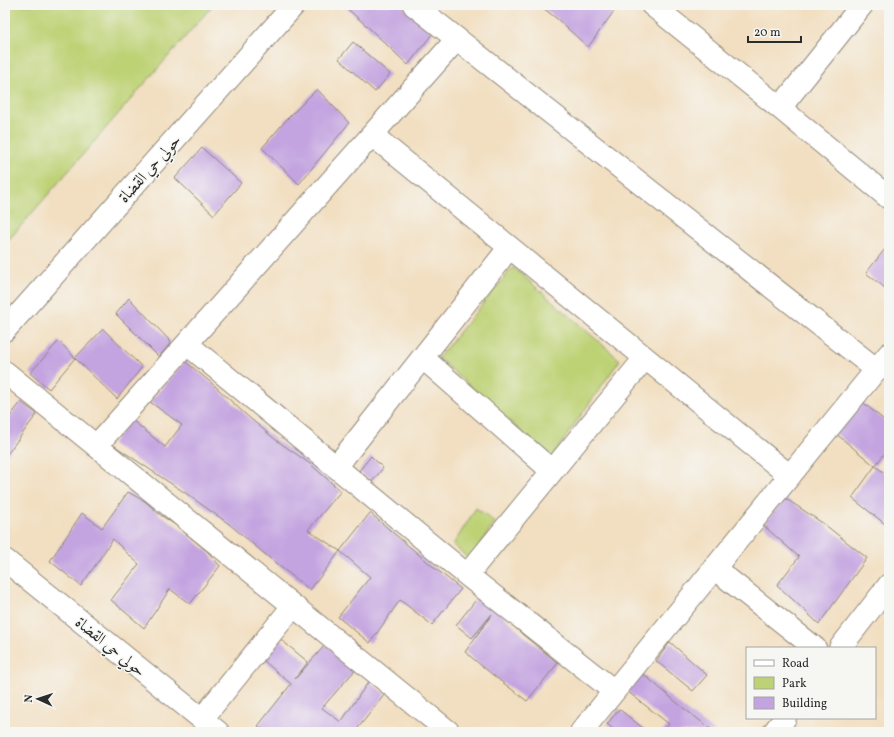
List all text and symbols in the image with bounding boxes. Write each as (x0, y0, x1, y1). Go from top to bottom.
scale bar (748, 18, 801, 44)
text: 20 m (754, 25, 781, 41)
street label: حولي حي القضاة (114, 130, 187, 208)
street label: حولي حي القضاة (70, 612, 150, 683)
legend (746, 647, 876, 719)
text: Road (782, 656, 809, 672)
text: Park (782, 676, 807, 692)
north arrow (18, 679, 58, 719)
text: N (22, 694, 37, 703)
text: Building (782, 696, 827, 712)

